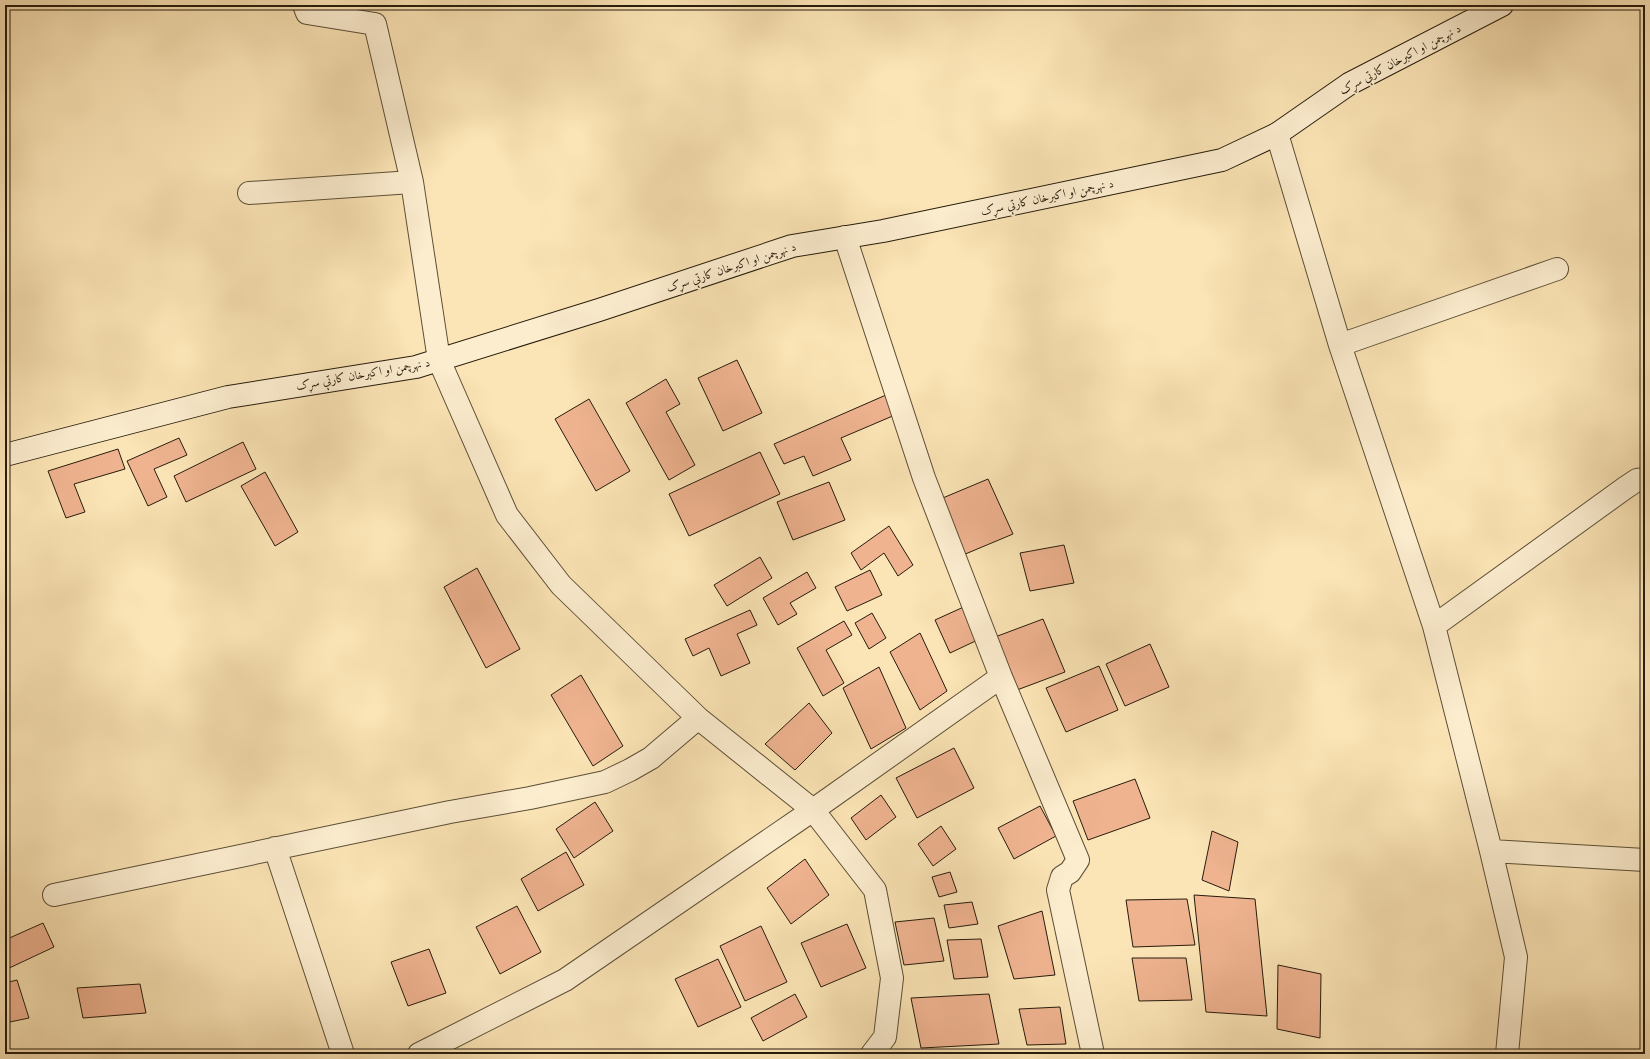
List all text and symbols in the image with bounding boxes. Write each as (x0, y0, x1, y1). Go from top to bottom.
street label: د نهرچمن او اکبرخان کارتې سړک (1336, 20, 1465, 100)
street label: د نهرچمن او اکبرخان کارتې سړک (979, 175, 1115, 221)
street label: د نهرچمن او اکبرخان کارتې سړک (664, 238, 799, 297)
street label: د نهرچمن او اکبرخان کارتې سړک (295, 354, 432, 396)

